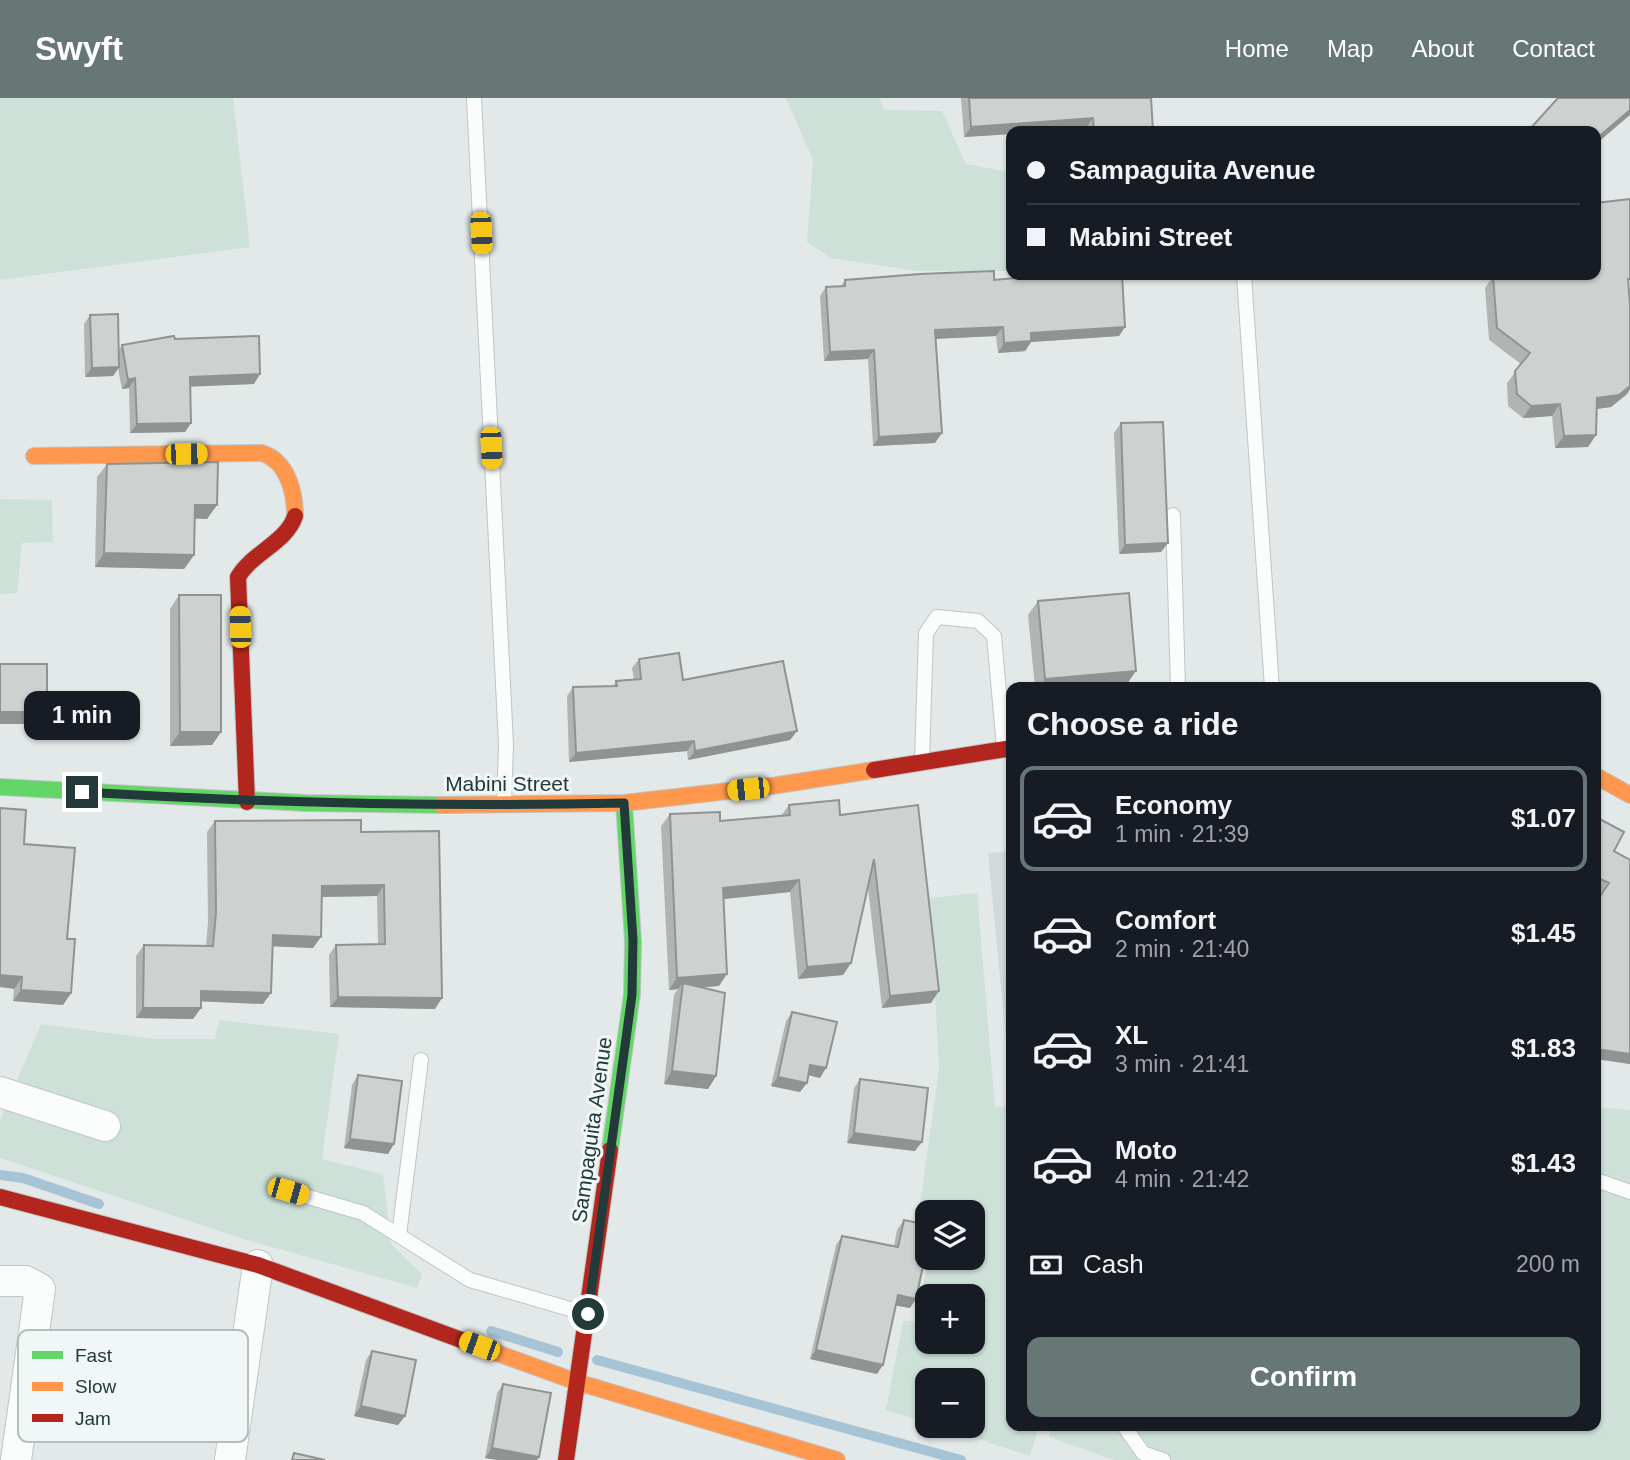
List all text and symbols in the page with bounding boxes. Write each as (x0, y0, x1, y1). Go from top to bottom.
text: Swyft (35, 30, 123, 67)
text: Home (1225, 35, 1289, 62)
text: Map (1327, 35, 1374, 62)
text: About (1412, 35, 1474, 62)
text: Contact (1512, 35, 1595, 62)
text: Sampaguita Avenue (1069, 155, 1316, 185)
car (470, 211, 493, 255)
text: Mabini Street (1069, 222, 1232, 252)
car (480, 426, 503, 470)
car (165, 443, 208, 465)
car (229, 606, 252, 648)
callout: 1 min (24, 690, 140, 740)
text: 1 min (52, 702, 112, 728)
text: Choose a ride (1027, 706, 1239, 742)
street label: Mabini Street (445, 772, 569, 795)
route end (66, 776, 98, 808)
car (727, 776, 770, 802)
icon: car (1031, 787, 1094, 850)
text: Economy (1115, 790, 1232, 820)
text: $1.07 (1511, 803, 1576, 833)
text: 1 min · 21:39 (1115, 821, 1249, 847)
icon: car (1031, 902, 1094, 965)
text: Comfort (1115, 905, 1216, 935)
text: $1.45 (1511, 918, 1576, 948)
text: 2 min · 21:40 (1115, 936, 1249, 962)
icon: car (1031, 1017, 1094, 1080)
text: XL (1115, 1020, 1148, 1050)
text: $1.83 (1511, 1033, 1576, 1063)
street label: Sampaguita Avenue (567, 1035, 616, 1224)
text: 3 min · 21:41 (1115, 1051, 1249, 1077)
icon: car (1031, 1132, 1094, 1195)
text: Moto (1115, 1135, 1177, 1165)
text: $1.43 (1511, 1148, 1576, 1178)
text: 4 min · 21:42 (1115, 1166, 1249, 1192)
car (265, 1175, 312, 1207)
map controls (915, 1200, 985, 1438)
button: layers (915, 1200, 985, 1270)
icon: cash (1027, 1246, 1065, 1284)
text: Cash (1083, 1249, 1144, 1279)
text: 200 m (1516, 1251, 1580, 1277)
button: + (915, 1284, 985, 1354)
route start (572, 1298, 604, 1330)
car (456, 1329, 503, 1363)
legend (18, 1330, 248, 1442)
button: Confirm (1027, 1337, 1580, 1417)
text: Fast (75, 1345, 113, 1366)
button: − (915, 1368, 985, 1438)
text: Slow (75, 1376, 116, 1397)
text: Jam (75, 1408, 111, 1429)

